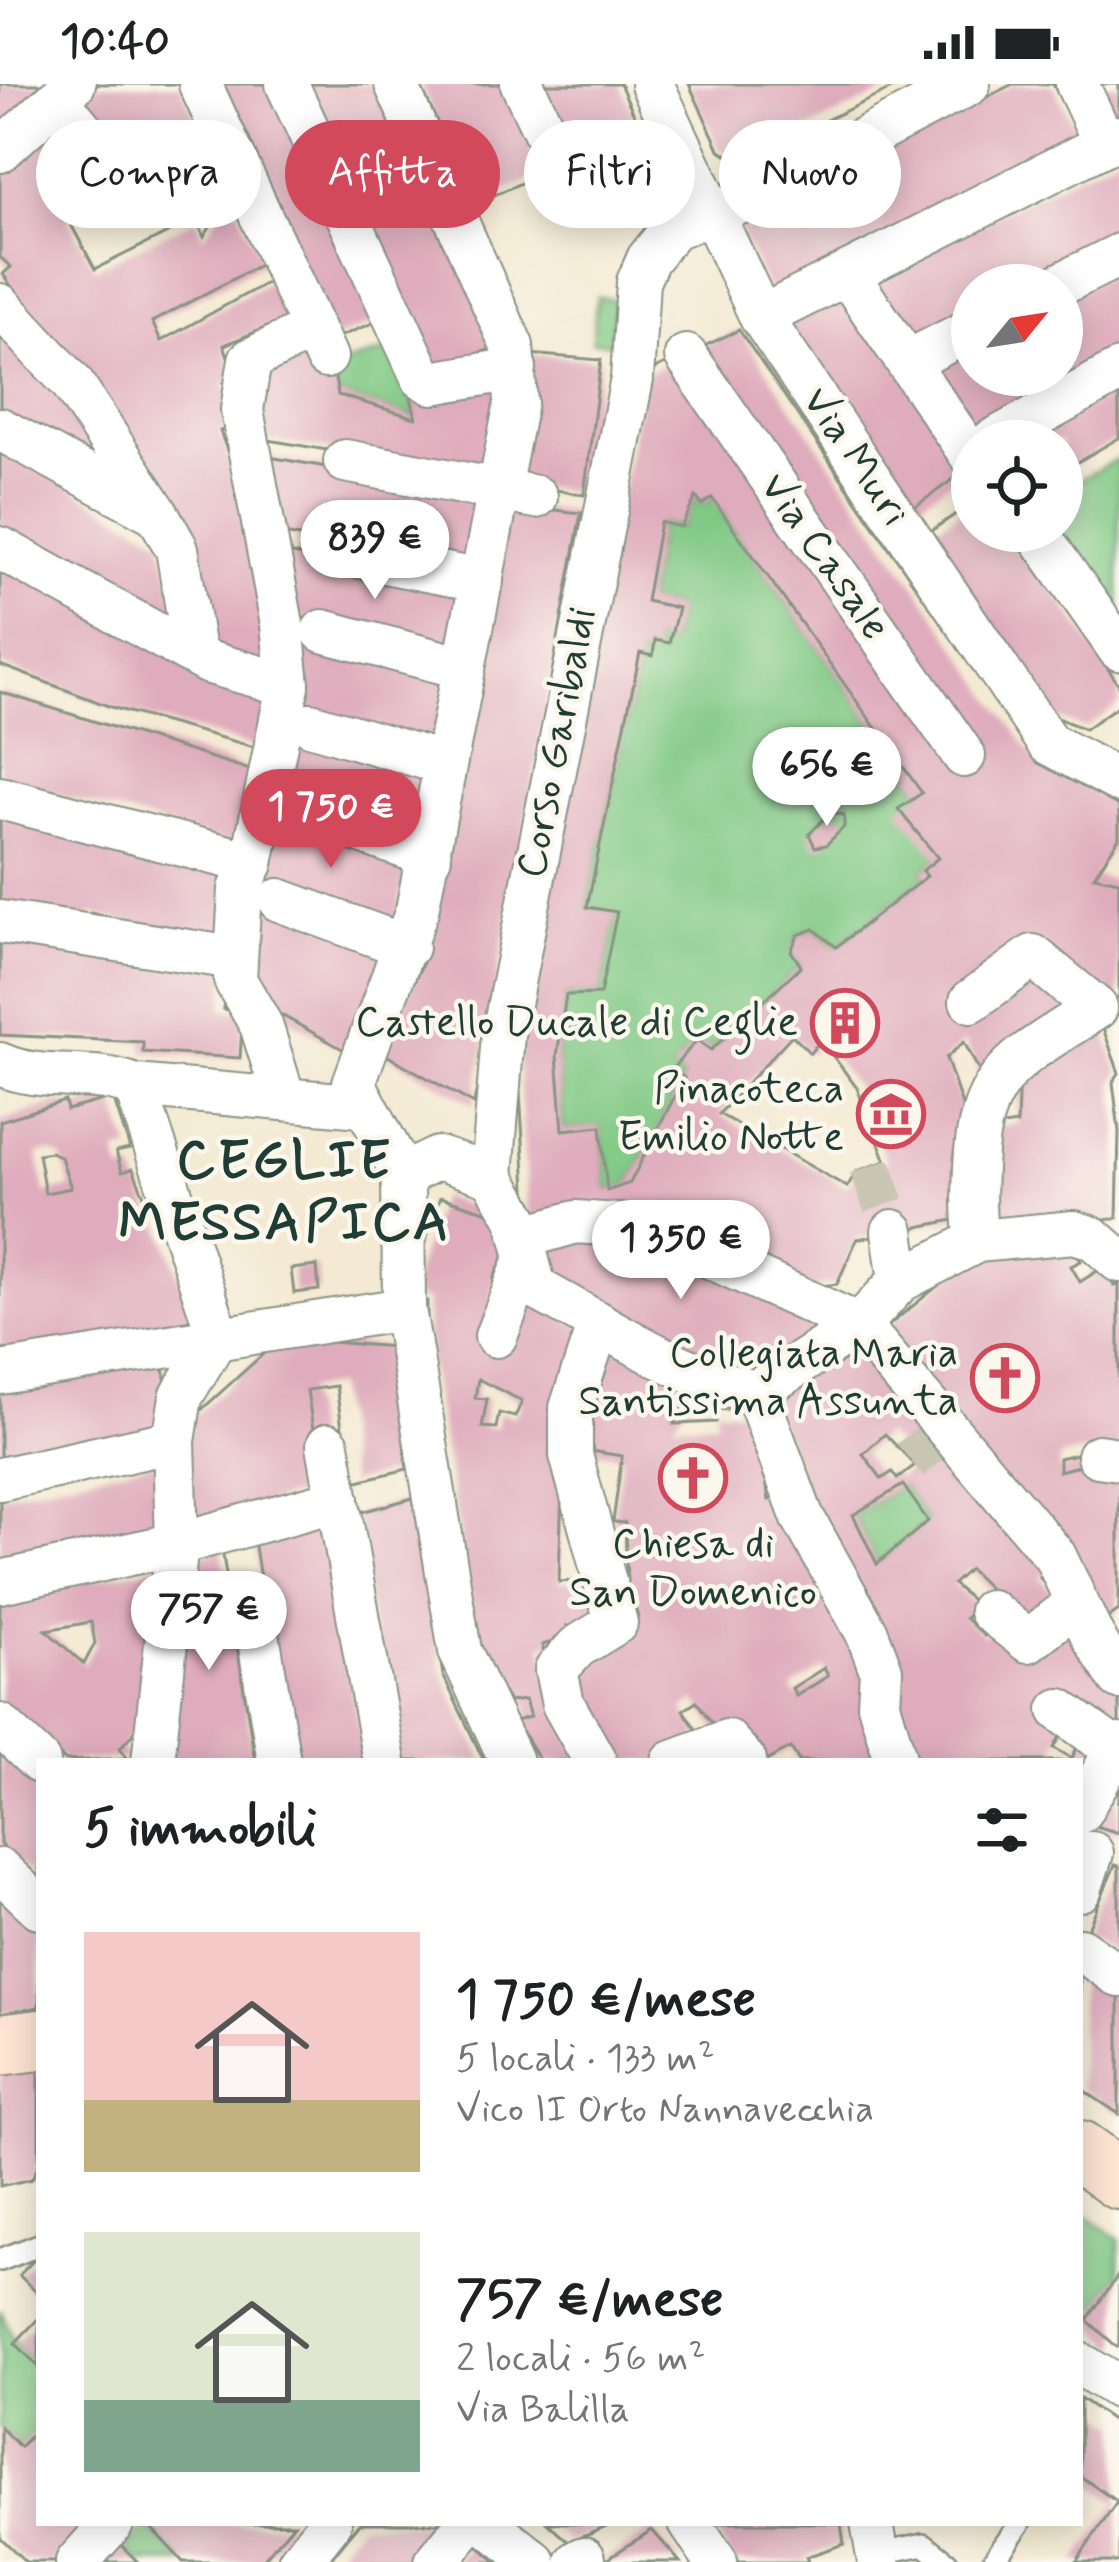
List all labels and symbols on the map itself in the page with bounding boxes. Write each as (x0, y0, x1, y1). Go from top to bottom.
north arrow (951, 264, 1083, 396)
street label: Via Muri (788, 377, 922, 537)
street label: Via Casale (746, 462, 902, 652)
pin: 839 € (291, 500, 459, 602)
street label: Corso Garibaldi (505, 603, 611, 883)
pin: 656 € (743, 727, 911, 829)
pin: 1 750 € (220, 769, 442, 871)
building icon: Castello Ducale di Ceglie (810, 988, 880, 1058)
place label: Castello Ducale di Ceglie (355, 996, 798, 1055)
place label: Pinacoteca Emilio Notte (618, 1063, 844, 1166)
museum icon: Pinacoteca Emilio Notte (856, 1079, 926, 1149)
district label: CEGLIE MESSAPICA (119, 1127, 451, 1260)
pin: 1 350 € (570, 1200, 792, 1302)
place label: Collegiata Maria Santissima Assunta (578, 1327, 958, 1430)
church icon: Collegiata Maria Santissima Assunta (970, 1343, 1040, 1413)
church icon: Chiesa di San Domenico (658, 1443, 728, 1513)
place label: Chiesa di San Domenico (569, 1518, 817, 1621)
pin: 757 € (125, 1571, 293, 1673)

